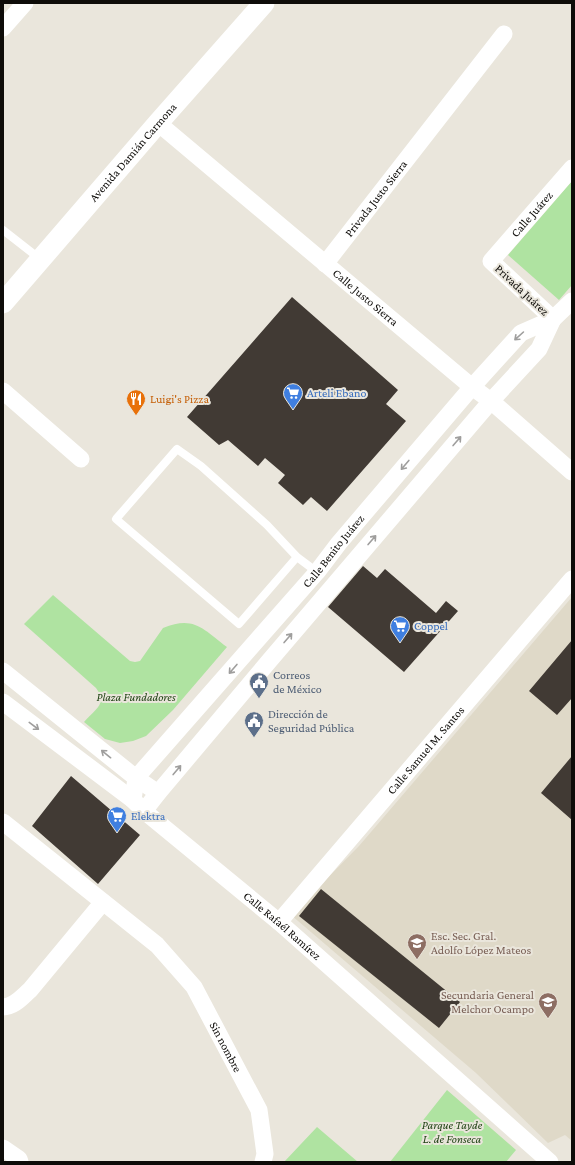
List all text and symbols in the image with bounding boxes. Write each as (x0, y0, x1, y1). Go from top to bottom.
street label: Avenida Damián Carmona (86, 100, 180, 205)
street label: Privada Justo Sierra (342, 157, 410, 240)
street label: Calle Juárez (508, 188, 556, 240)
street label: Privada Juárez (492, 262, 552, 318)
street label: Calle Justo Sierra (330, 266, 401, 329)
one-way arrow (513, 332, 524, 341)
supermarket icon: Arteli Ebano (282, 382, 304, 410)
place label: Arteli Ebano (307, 386, 366, 400)
restaurant icon: Luigi's Pizza (125, 388, 147, 416)
place label: Luigi's Pizza (150, 392, 209, 406)
one-way arrow (453, 436, 462, 446)
one-way arrow (401, 460, 410, 471)
street label: Calle Benito Juárez (300, 512, 367, 590)
one-way arrow (368, 534, 377, 545)
supermarket icon: Coppel (389, 615, 411, 643)
place label: Coppel (414, 619, 448, 633)
one-way arrow (283, 633, 292, 644)
one-way arrow (228, 664, 237, 674)
place label: Correos de México (273, 668, 322, 696)
public building icon: Correos de México (248, 671, 270, 699)
park label: Plaza Fundadores (96, 690, 176, 704)
street label: Calle Samuel M. Santos (384, 703, 468, 797)
place label: Dirección de Seguridad Pública (268, 707, 355, 735)
public building icon: Dirección de Seguridad Pública (243, 710, 265, 738)
one-way arrow (29, 722, 40, 730)
one-way arrow (100, 749, 111, 758)
one-way arrow (172, 764, 181, 775)
supermarket icon: Elektra (106, 805, 128, 833)
place label: Elektra (131, 809, 166, 823)
street label: Calle Rafaél Ramírez (241, 889, 324, 963)
place label: Esc. Sec. Gral. Adolfo López Mateos (431, 929, 531, 957)
school or university icon: Esc. Sec. Gral. Adolfo López Mateos (406, 932, 428, 960)
place label: Secundaria General Melchor Ocampo (441, 988, 534, 1016)
school or university icon: Secundaria General Melchor Ocampo (537, 991, 559, 1019)
street label: Sin nombre (207, 1019, 245, 1075)
park label: Parque Tayde L. de Fonseca (422, 1118, 483, 1146)

